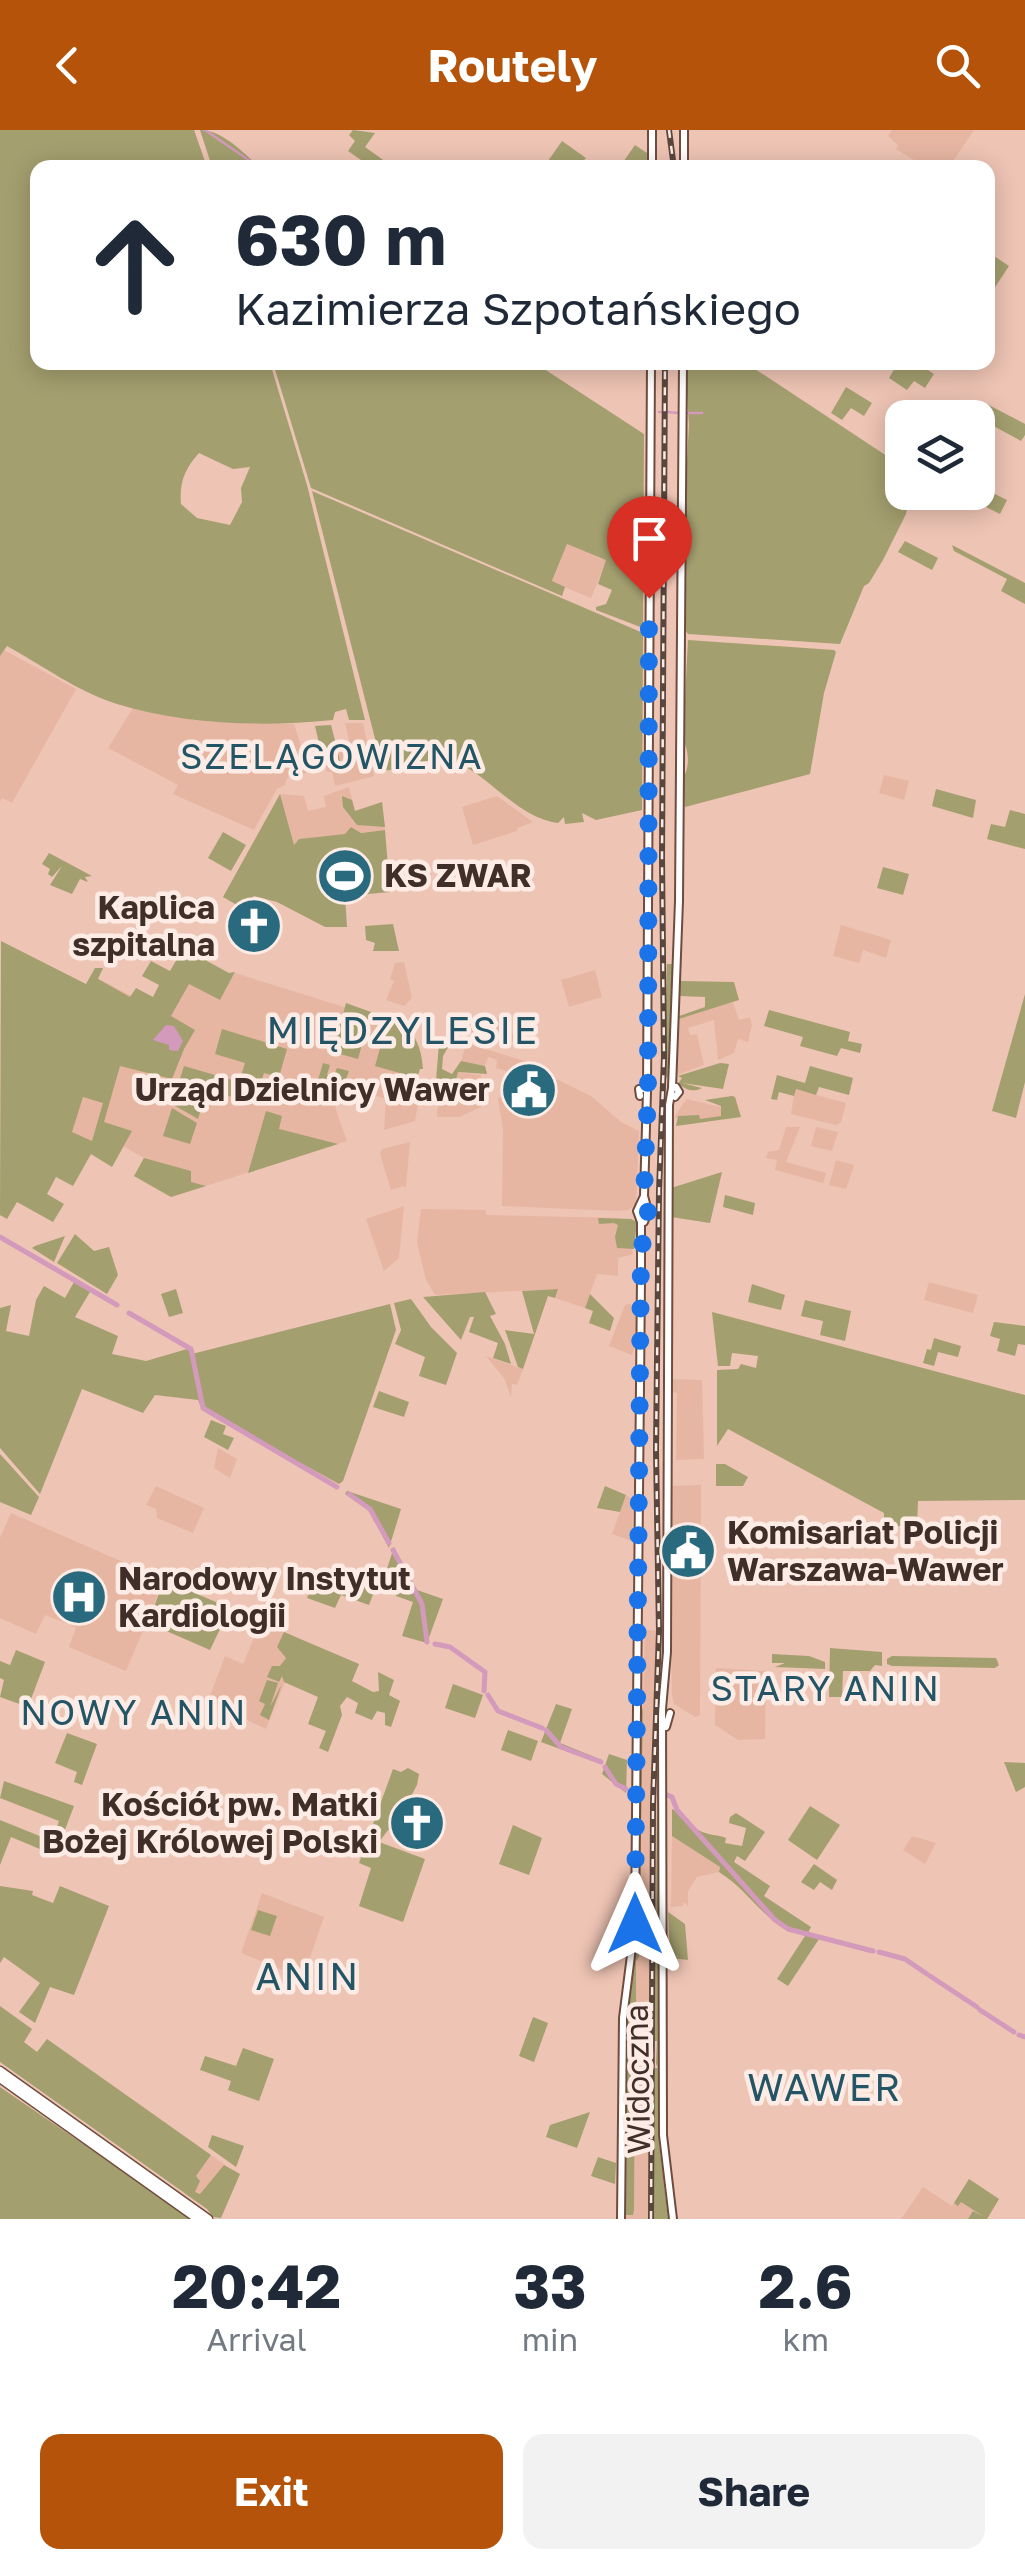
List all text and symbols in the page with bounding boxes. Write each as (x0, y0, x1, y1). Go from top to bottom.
icon: back (40, 38, 95, 93)
text: Routely (427, 38, 598, 92)
icon: search (930, 38, 985, 93)
text: 630 m (235, 196, 446, 280)
icon: ahead (70, 200, 200, 330)
text: Kazimierza Szpotańskiego (235, 281, 801, 335)
map controls (885, 400, 995, 510)
button: layers (885, 400, 995, 510)
pin (607, 496, 692, 599)
icon: arrive (622, 511, 677, 566)
district label: SZELĄGOWIZNA (180, 735, 484, 777)
sports icon: KS ZWAR (315, 846, 375, 906)
place label: KS ZWAR (384, 856, 532, 894)
place label: Kaplica szpitalna (72, 888, 215, 963)
church icon: Kaplica szpitalna (224, 896, 284, 956)
district label: MIĘDZYLESIE (267, 1007, 539, 1052)
public building icon: Urząd Dzielnicy Wawer (499, 1060, 559, 1120)
place label: Urząd Dzielnicy Wawer (134, 1070, 490, 1108)
place label: Komisariat Policji Warszawa-Wawer (727, 1513, 1004, 1588)
public building icon: Komisariat Policji Warszawa-Wawer (658, 1521, 718, 1581)
place label: Narodowy Instytut Kardiologii (118, 1559, 411, 1634)
hospital icon: Narodowy Instytut Kardiologii (49, 1567, 109, 1627)
district label: STARY ANIN (711, 1667, 941, 1709)
district label: NOWY ANIN (20, 1691, 248, 1733)
place label: Kościół pw. Matki Bożej Królowej Polski (42, 1785, 378, 1860)
church icon: Kościół pw. Matki Bożej Królowej Polski (387, 1793, 447, 1853)
position arrow (583, 1872, 687, 1976)
district label: ANIN (255, 1953, 361, 1998)
street label: Widoczna (617, 2004, 657, 2154)
district label: WAWER (747, 2064, 903, 2109)
text: 20:42 (172, 2249, 341, 2321)
text: 33 (513, 2249, 587, 2321)
text: 2.6 (759, 2249, 853, 2321)
text: Arrival (207, 2320, 307, 2358)
text: min (522, 2320, 578, 2358)
text: km (783, 2320, 829, 2358)
button: Exit (40, 2434, 503, 2549)
button: Share (523, 2434, 985, 2549)

